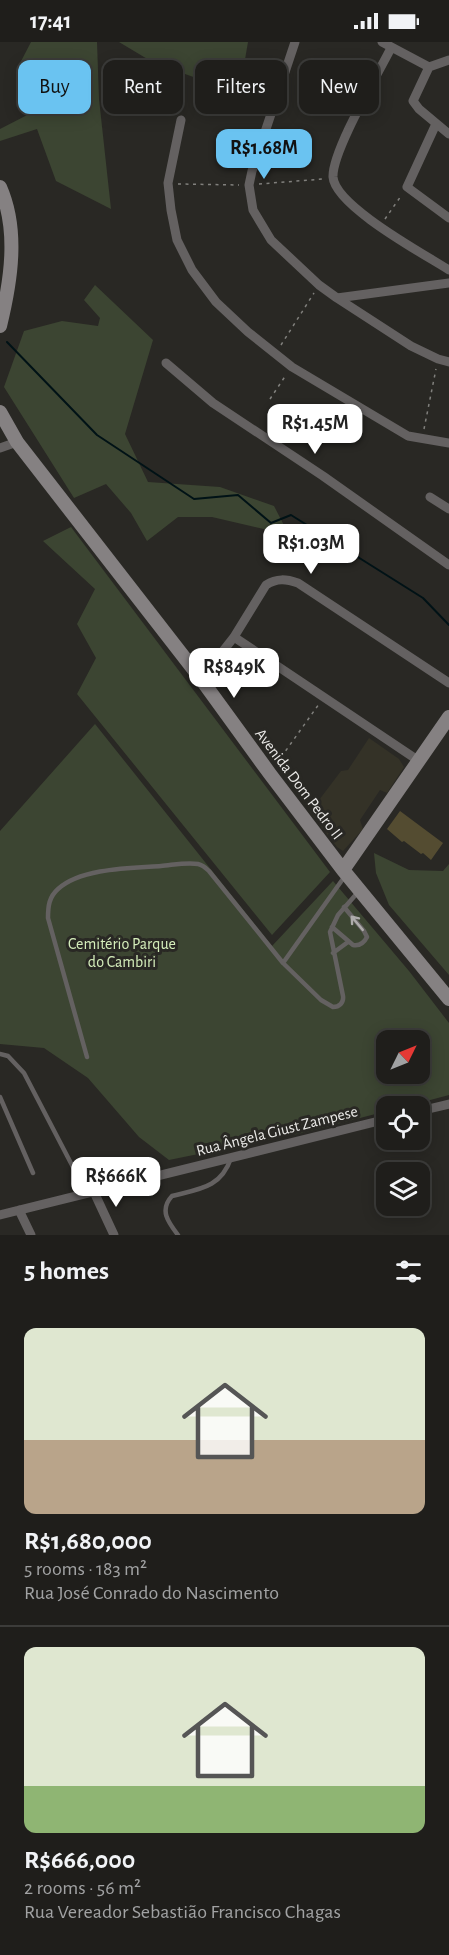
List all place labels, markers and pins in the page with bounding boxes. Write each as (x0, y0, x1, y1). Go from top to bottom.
pin: R$1.68M (209, 129, 319, 180)
pin: R$1.45M (260, 404, 370, 455)
pin: R$1.03M (256, 524, 366, 575)
pin: R$849K (185, 648, 283, 699)
pin: R$666K (67, 1157, 165, 1208)

